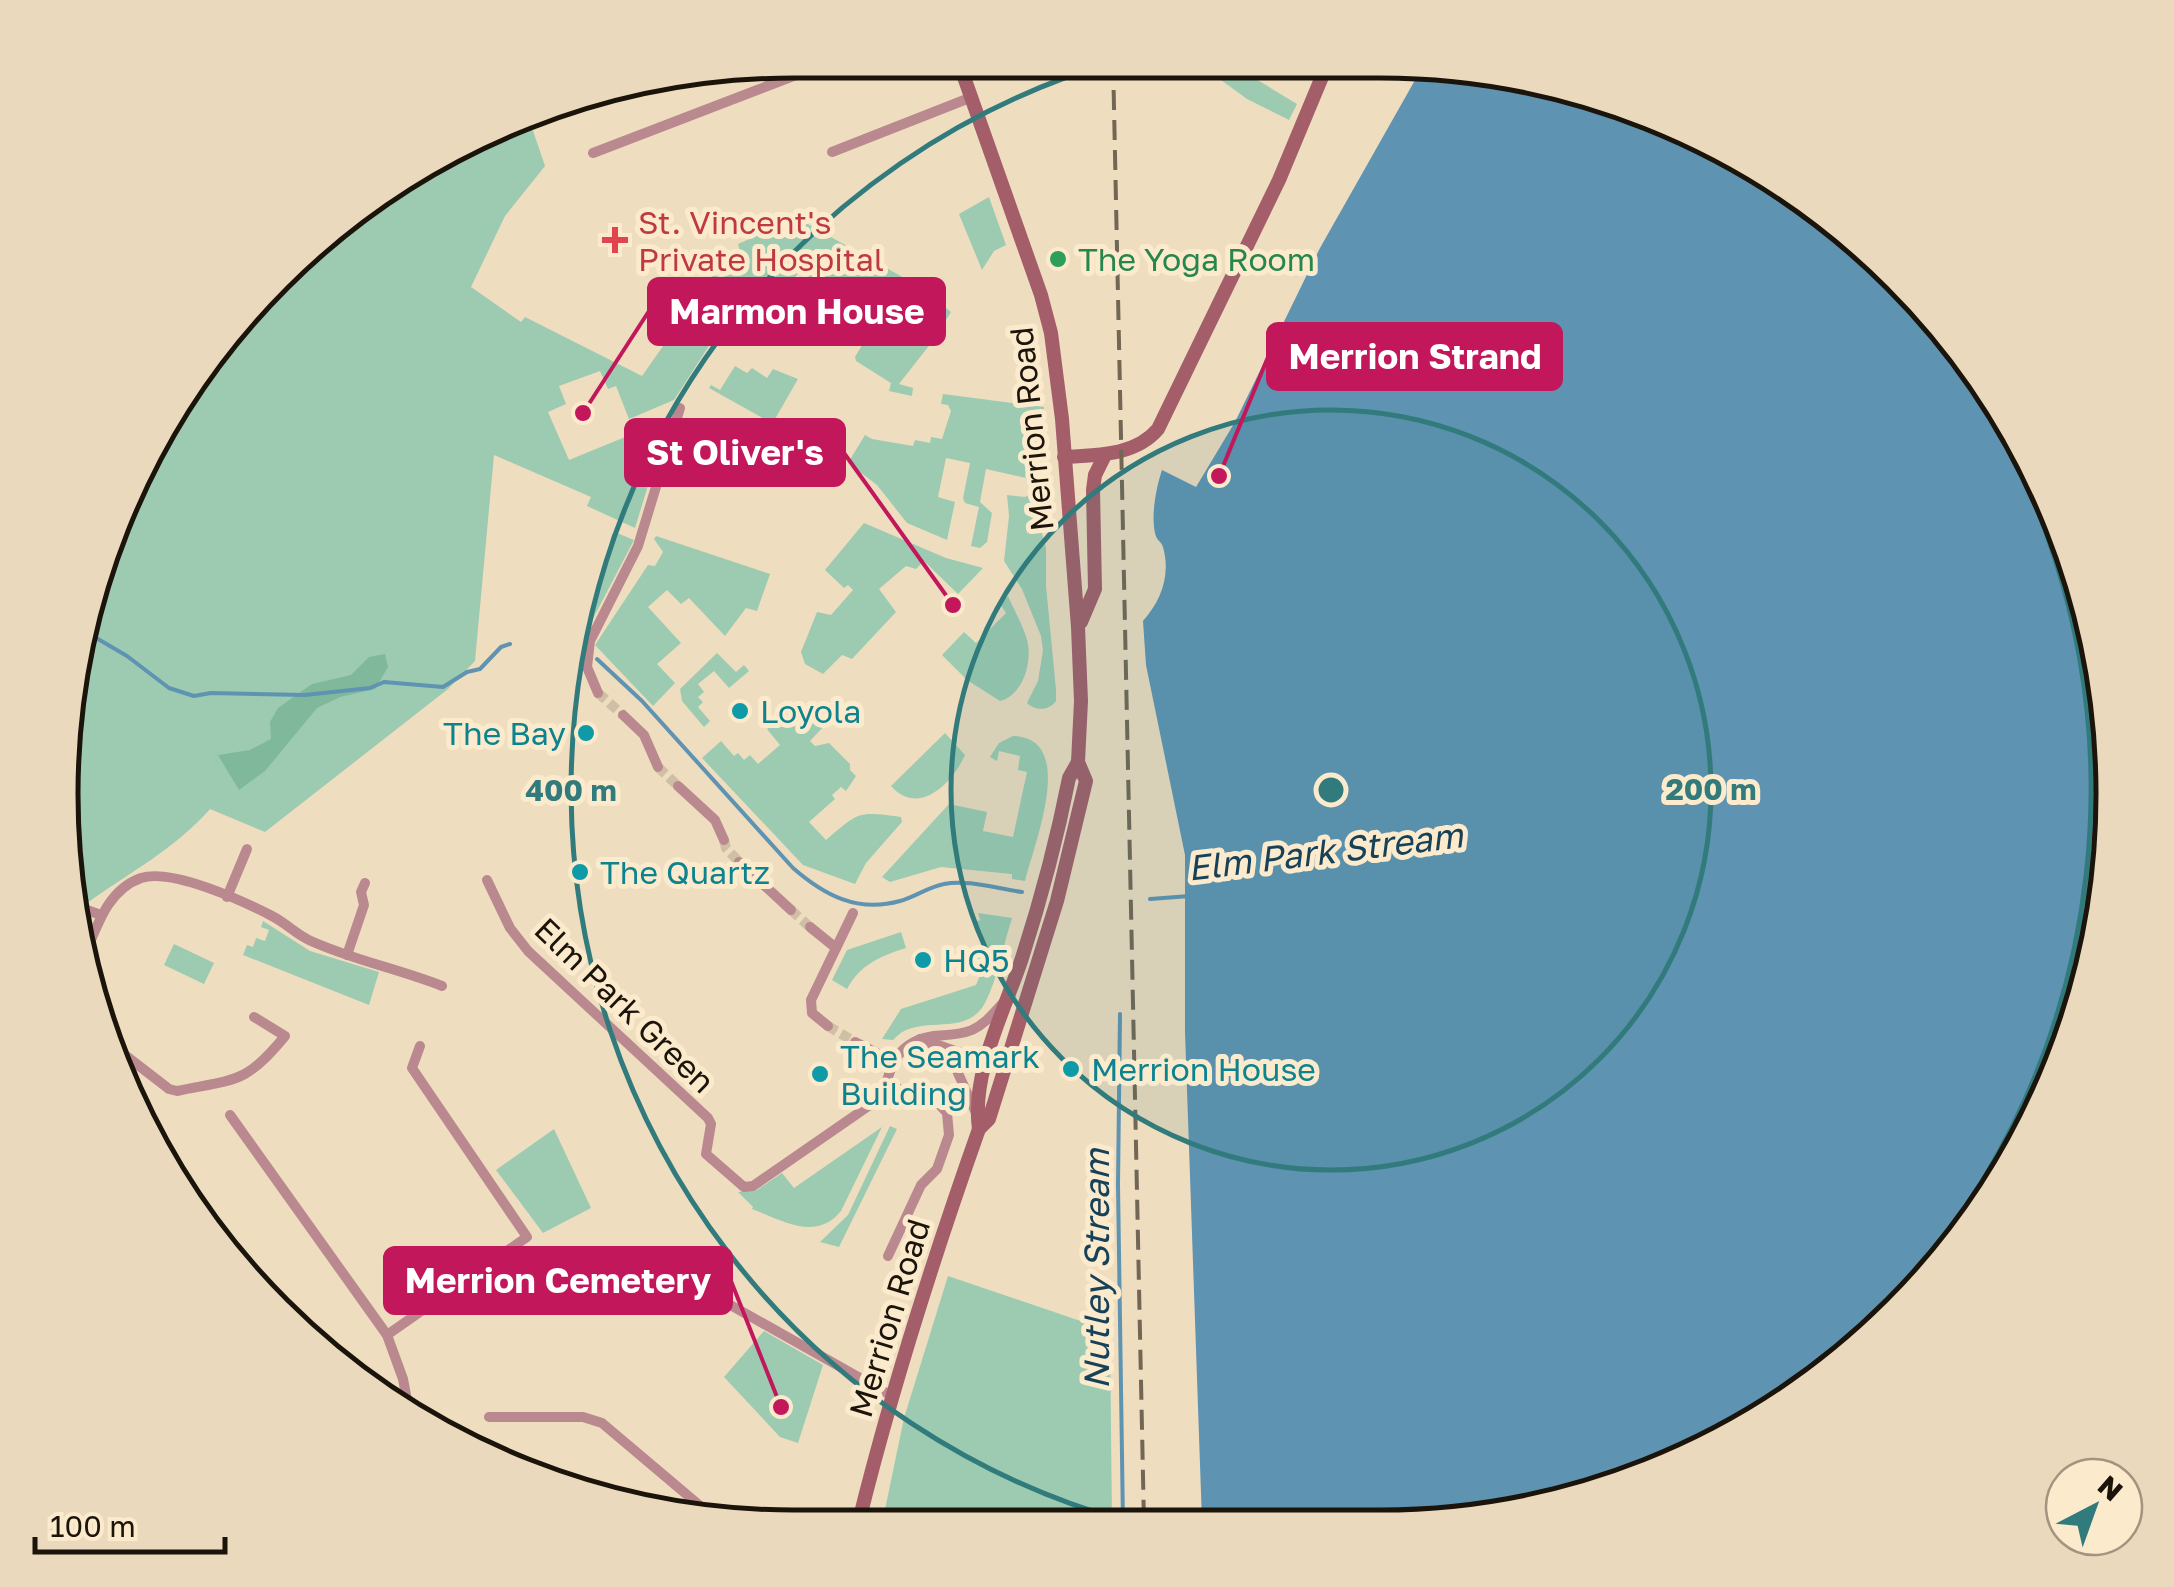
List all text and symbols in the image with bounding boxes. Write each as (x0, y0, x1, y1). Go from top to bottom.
place label: St. Vincent's Private Hospital (638, 203, 884, 278)
marker: St. Vincent's Private Hospital (602, 227, 628, 253)
place label: The Yoga Room (1078, 240, 1315, 278)
marker: The Yoga Room (1047, 248, 1069, 270)
callout: Marmon House (649, 279, 944, 344)
text: Marmon House (669, 290, 925, 332)
callout: Merrion Strand (1268, 324, 1561, 389)
street label: Merrion Road (1001, 325, 1061, 533)
text: Merrion Strand (1289, 335, 1541, 377)
callout: St Oliver's (626, 420, 844, 485)
text: St Oliver's (646, 431, 824, 473)
place label: Loyola (760, 692, 861, 730)
marker: Loyola (729, 700, 751, 722)
place label: The Bay (443, 714, 566, 752)
marker: The Bay (575, 722, 597, 744)
text: 200 m (1665, 771, 1757, 807)
text: 400 m (525, 772, 617, 808)
centre of rings (1313, 772, 1349, 808)
water label: Elm Park Stream (1185, 813, 1467, 889)
place label: The Quartz (600, 853, 770, 891)
marker: The Quartz (569, 861, 591, 883)
street label: Elm Park Green (527, 910, 723, 1100)
place label: HQ5 (943, 941, 1010, 979)
marker: HQ5 (912, 949, 934, 971)
place label: The Seamark Building (840, 1037, 1040, 1112)
place label: Merrion House (1091, 1050, 1316, 1088)
marker: Merrion House (1060, 1058, 1082, 1080)
marker: The Seamark Building (809, 1063, 831, 1085)
water label: Nutley Stream (1075, 1147, 1117, 1389)
street label: Merrion Road (841, 1214, 937, 1422)
callout: Merrion Cemetery (385, 1248, 731, 1313)
text: Merrion Cemetery (405, 1259, 711, 1301)
north arrow (2044, 1457, 2144, 1557)
text: N (2092, 1468, 2130, 1507)
scale bar (35, 1492, 225, 1554)
text: 100 m (50, 1508, 136, 1544)

